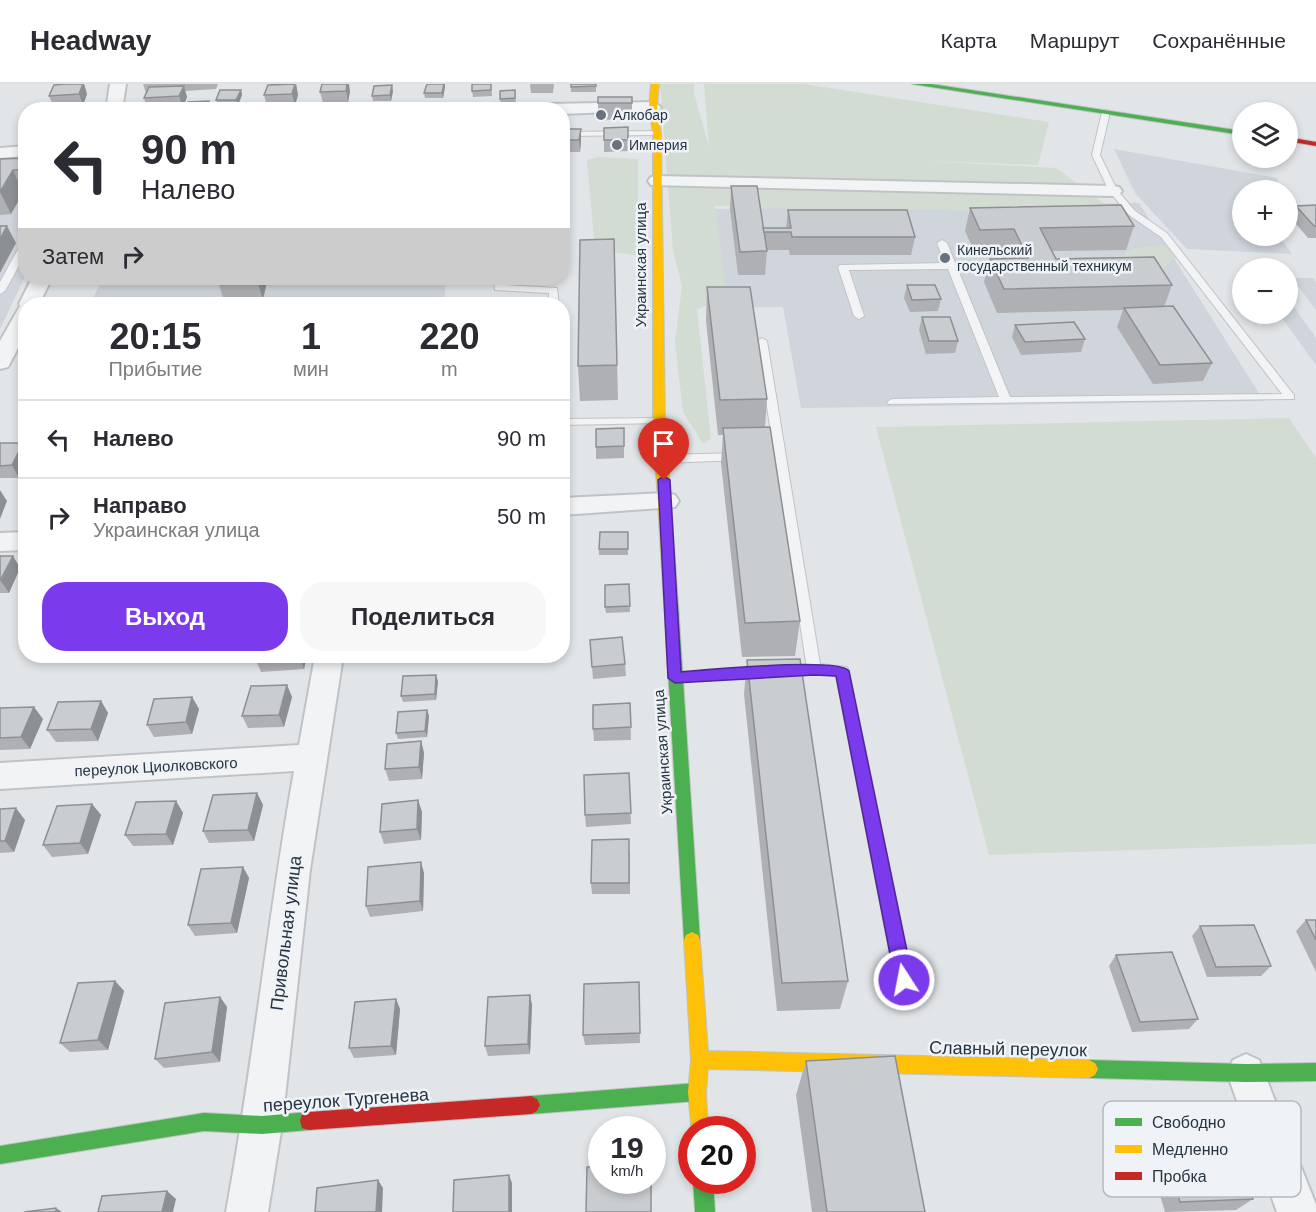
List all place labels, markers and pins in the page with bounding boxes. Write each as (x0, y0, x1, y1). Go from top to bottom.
place label: Алкобар (613, 107, 668, 123)
marker: Алкобар (594, 108, 608, 122)
place label: Империя (629, 137, 687, 153)
marker: Империя (610, 138, 624, 152)
place label: Кинельский государственный техникум (957, 242, 1132, 274)
marker: Кинельский государственный техникум (938, 251, 952, 265)
pin (638, 418, 689, 480)

